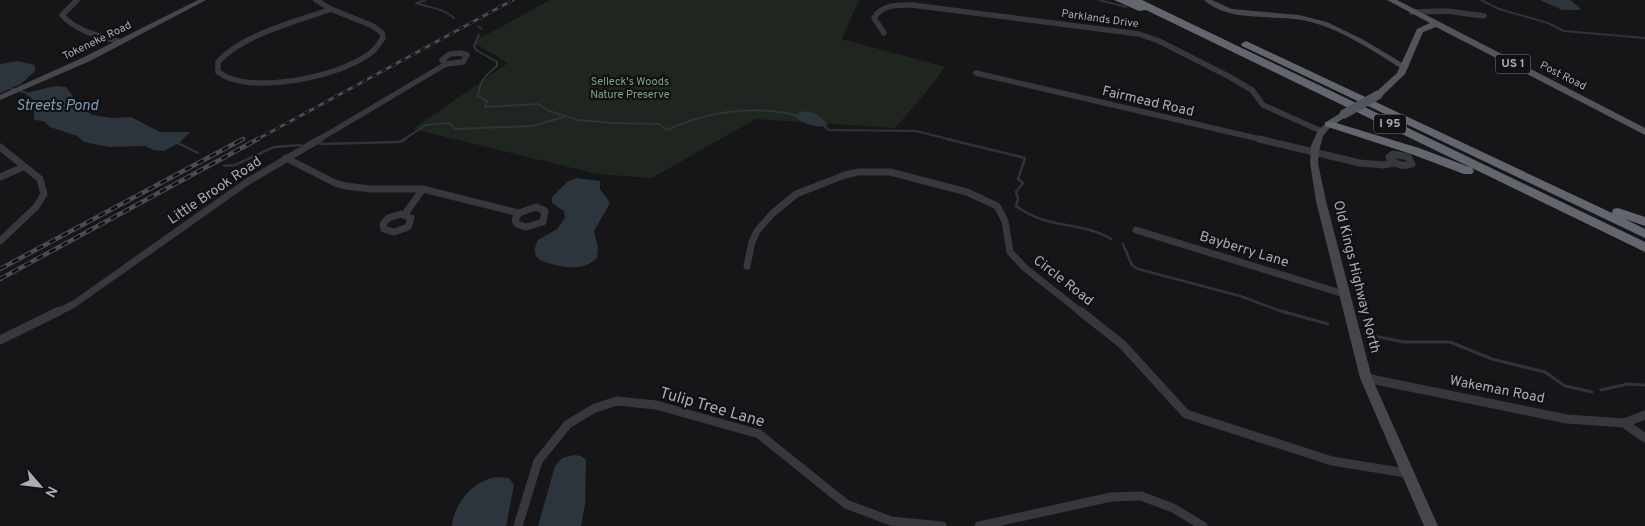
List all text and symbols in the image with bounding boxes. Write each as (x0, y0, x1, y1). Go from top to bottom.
street label: Parklands Drive (1060, 7, 1140, 31)
street label: Tokeneke Road (60, 18, 134, 64)
road number: US 1 (1496, 54, 1530, 74)
street label: Post Road (1537, 58, 1589, 94)
park label: Selleck's Woods Nature Preserve (590, 75, 670, 102)
street label: Fairmead Road (1100, 83, 1196, 121)
water label: Streets Pond (16, 97, 99, 116)
road number: I 95 (1374, 115, 1406, 134)
street label: Little Brook Road (165, 153, 265, 229)
street label: Old Kings Highway North (1329, 199, 1383, 355)
street label: Bayberry Lane (1197, 228, 1291, 272)
street label: Circle Road (1030, 252, 1096, 310)
street label: Wakeman Road (1448, 372, 1546, 408)
street label: Tulip Tree Lane (657, 383, 767, 433)
north arrow (15, 461, 65, 511)
text: N (40, 483, 60, 500)

